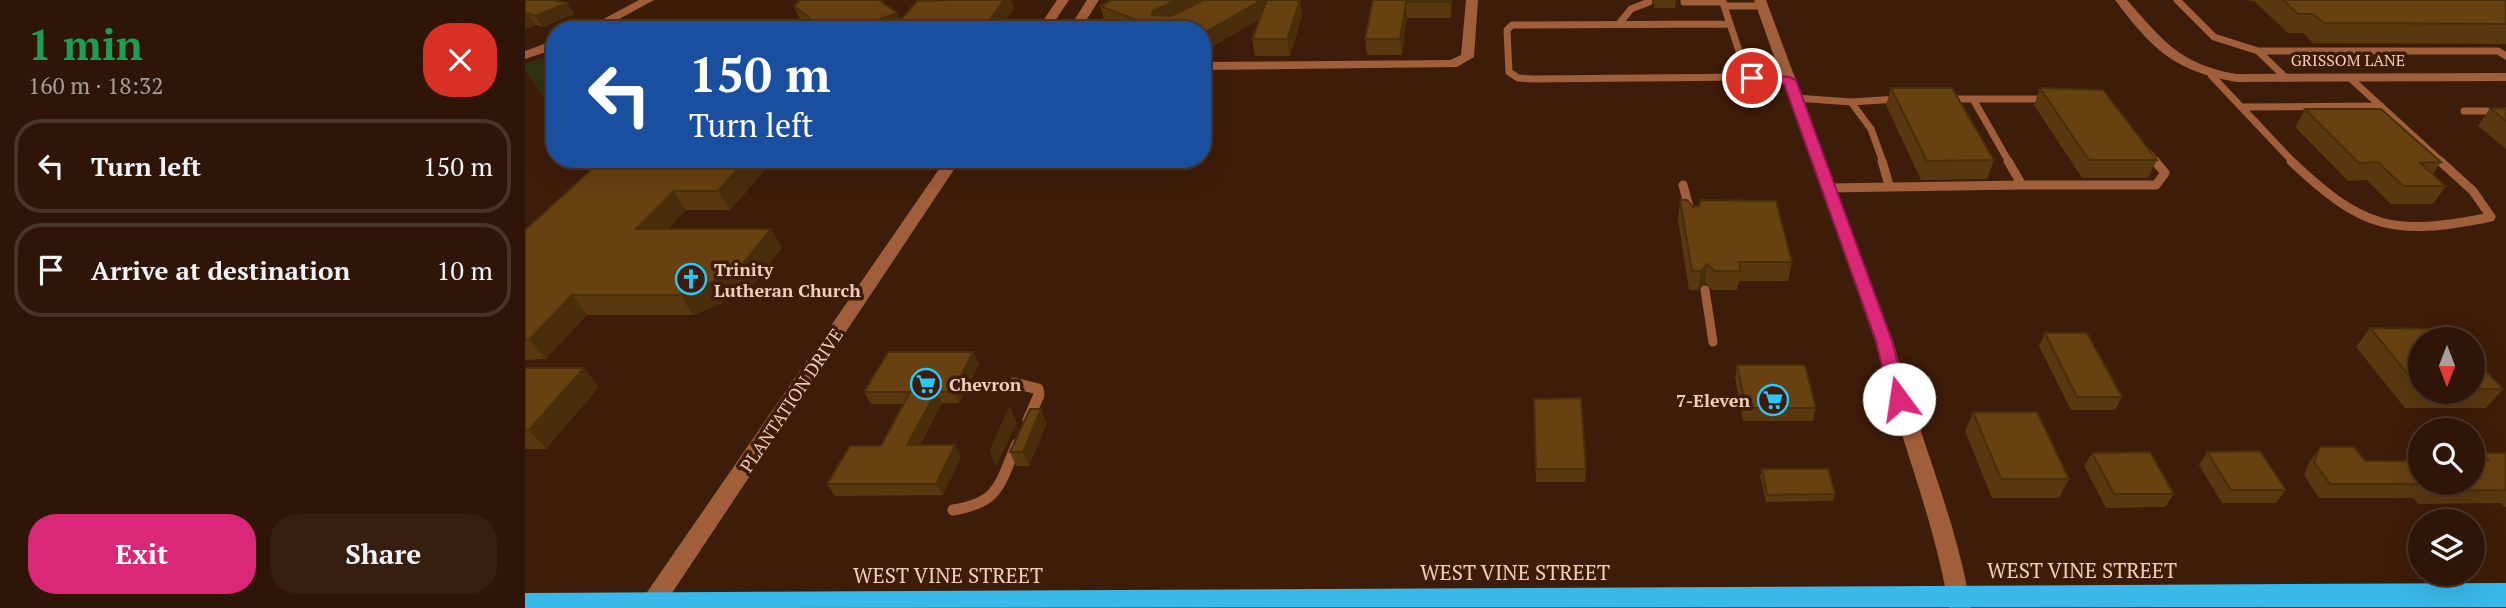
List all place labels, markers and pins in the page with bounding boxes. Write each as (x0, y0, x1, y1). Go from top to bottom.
pin (1722, 48, 1782, 108)
place label: Trinity Lutheran Church (714, 257, 861, 302)
church icon: Trinity Lutheran Church (674, 262, 708, 296)
supermarket icon: Chevron (909, 367, 943, 401)
place label: Chevron (949, 372, 1022, 396)
supermarket icon: 7-Eleven (1756, 383, 1790, 417)
place label: 7-Eleven (1676, 388, 1750, 412)

